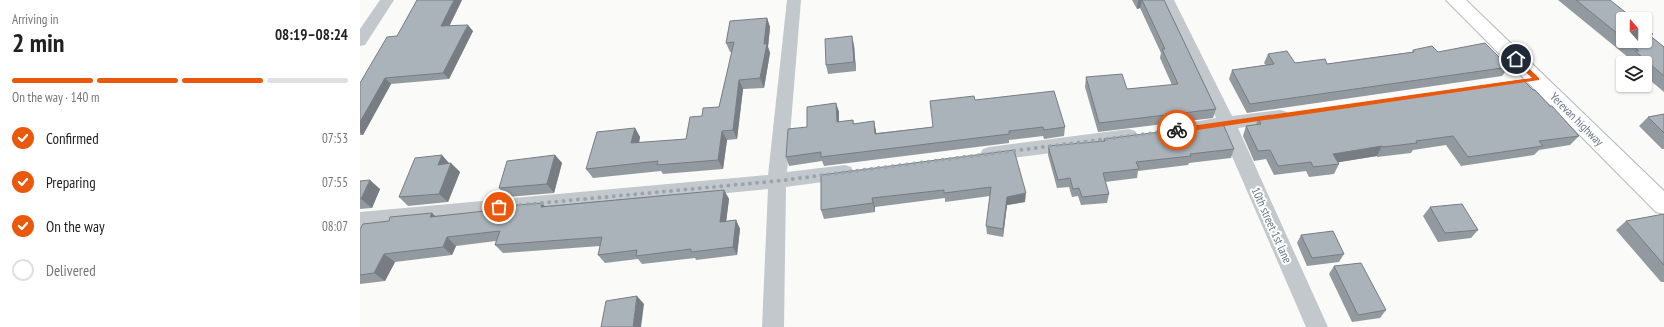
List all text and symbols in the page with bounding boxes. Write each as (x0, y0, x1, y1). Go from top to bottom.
text: Arriving in (12, 11, 59, 28)
north arrow (1616, 12, 1652, 48)
map controls (1616, 12, 1652, 92)
text: 08:19–08:24 (275, 25, 348, 44)
text: 2 min (12, 26, 65, 59)
pin (1499, 42, 1533, 76)
icon: home (1505, 48, 1527, 70)
button: layers (1616, 56, 1652, 92)
text: On the way · 140 m (12, 89, 99, 106)
street label: Yerevan highway (1547, 89, 1607, 149)
courier (1157, 110, 1197, 150)
icon: bike (1166, 119, 1188, 141)
icon: check (12, 127, 34, 149)
text: Confirmed (46, 129, 99, 148)
text: 07:53 (322, 130, 348, 147)
icon: check (12, 171, 34, 193)
text: Preparing (46, 173, 96, 192)
text: 07:55 (322, 174, 348, 191)
street label: 10th street 1st lane (1249, 185, 1295, 265)
pin (482, 190, 516, 224)
icon: bag (488, 196, 510, 218)
icon: check (12, 215, 34, 237)
text: On the way (46, 217, 105, 236)
text: 08:07 (322, 218, 348, 235)
text: Delivered (46, 261, 96, 280)

